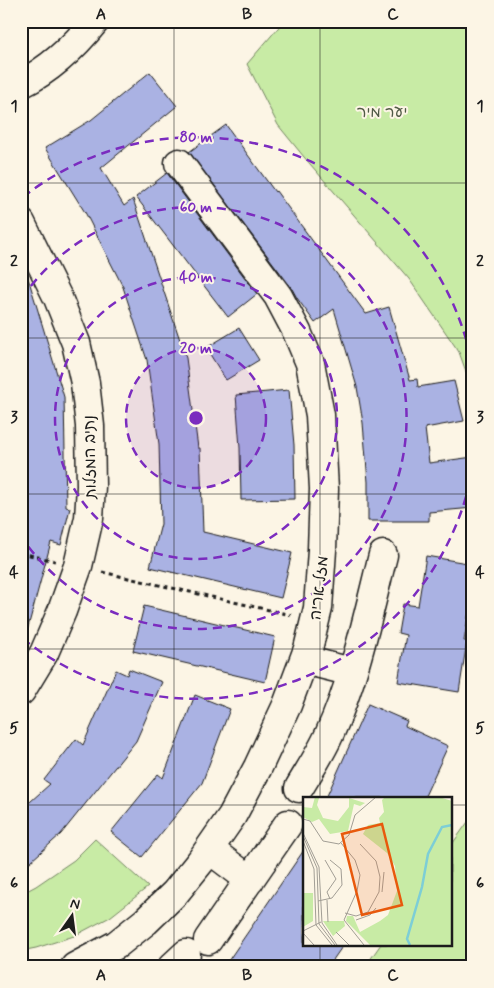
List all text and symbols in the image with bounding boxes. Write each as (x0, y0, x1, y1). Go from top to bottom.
text: A (96, 4, 106, 25)
text: B (242, 4, 252, 25)
text: C (387, 4, 399, 25)
text: 1 (10, 96, 18, 117)
text: 1 (476, 96, 484, 117)
park label: יער מיר (357, 102, 407, 123)
text: 80 m (179, 128, 213, 148)
text: 60 m (180, 198, 212, 218)
text: 2 (10, 251, 18, 272)
text: 2 (476, 251, 484, 272)
text: 40 m (179, 268, 213, 288)
text: 20 m (180, 339, 212, 359)
text: 3 (10, 407, 18, 428)
text: 3 (476, 407, 484, 428)
centre of rings (187, 409, 205, 427)
street label: נתיב המזלות (79, 415, 102, 500)
street label: מזל אריה (305, 555, 334, 622)
text: 4 (9, 562, 19, 583)
text: 4 (475, 562, 485, 583)
text: 5 (9, 718, 19, 739)
text: 5 (475, 718, 485, 739)
inset map (303, 797, 452, 946)
text: 6 (10, 873, 18, 894)
text: 6 (476, 873, 484, 894)
north arrow (48, 890, 98, 940)
text: N (68, 894, 82, 914)
text: A (96, 965, 106, 986)
text: B (242, 965, 252, 986)
text: C (387, 965, 399, 986)

